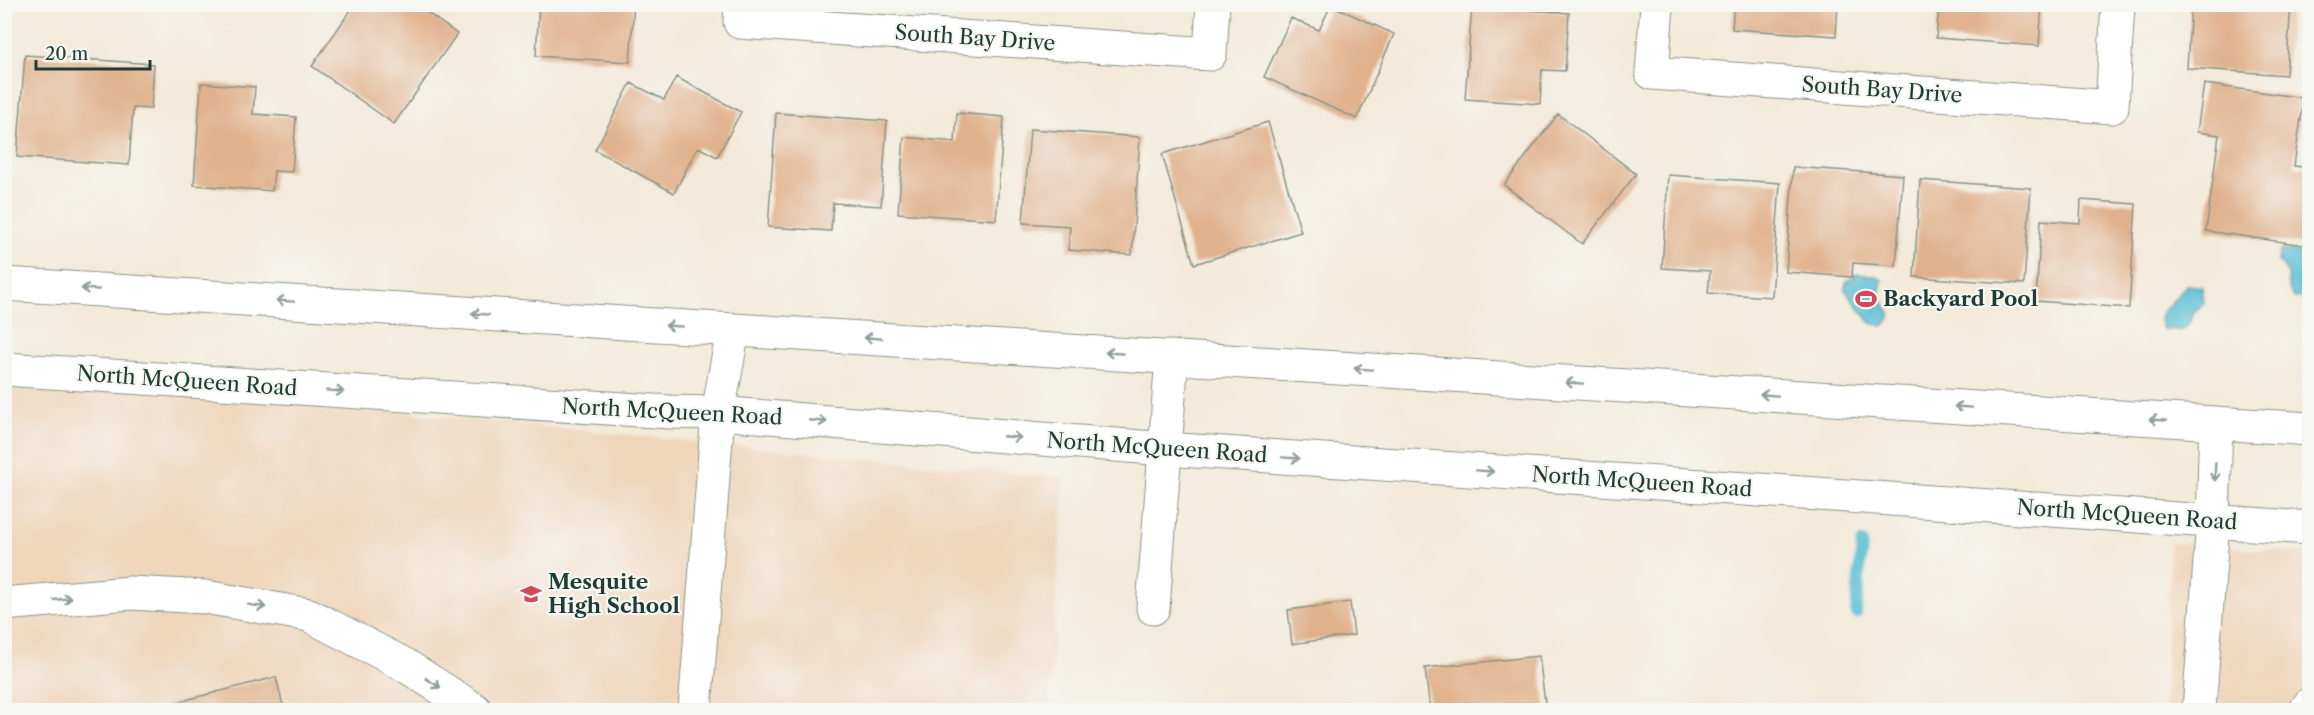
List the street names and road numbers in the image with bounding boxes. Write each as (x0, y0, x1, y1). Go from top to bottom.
street label: South Bay Drive (894, 19, 1056, 56)
street label: South Bay Drive (1801, 71, 1963, 108)
street label: North McQueen Road (76, 360, 298, 401)
street label: North McQueen Road (561, 393, 783, 430)
street label: North McQueen Road (1046, 427, 1268, 468)
street label: North McQueen Road (1531, 461, 1753, 502)
street label: North McQueen Road (2016, 494, 2238, 535)

